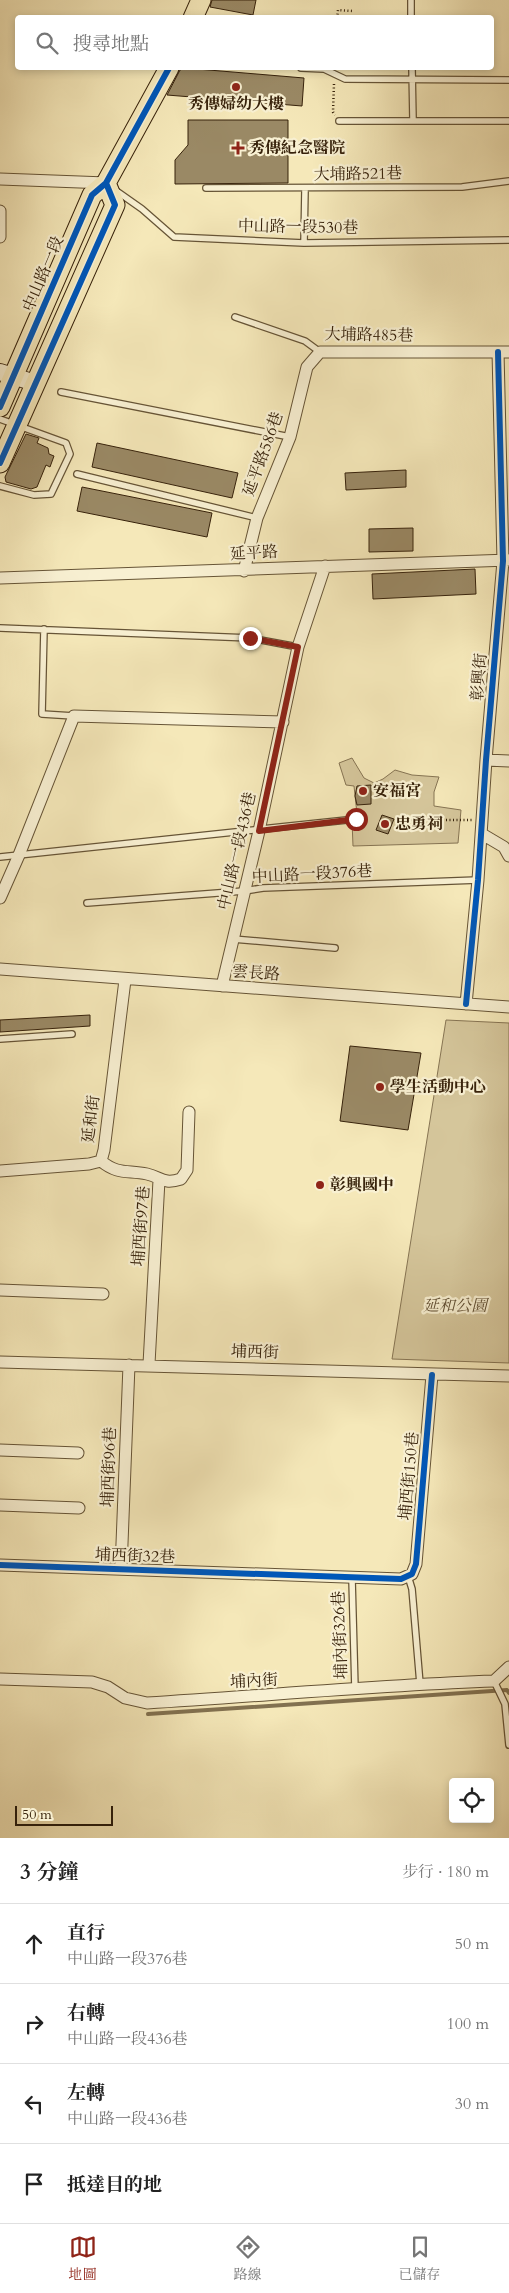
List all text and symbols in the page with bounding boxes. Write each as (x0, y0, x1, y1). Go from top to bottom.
search box (15, 15, 494, 70)
icon: search (33, 29, 61, 57)
text: 搜尋地點 (73, 31, 149, 57)
marker: 秀傳婦幼大樓 (230, 81, 242, 93)
place label: 秀傳婦幼大樓 (188, 93, 284, 115)
place label: 秀傳紀念醫院 (249, 137, 345, 159)
marker: 秀傳紀念醫院 (231, 141, 245, 155)
street label: 大埔路521巷 (314, 162, 402, 186)
street label: 中山路一段530巷 (238, 215, 358, 239)
street label: 中山路一段 (17, 233, 69, 315)
street label: 大埔路485巷 (325, 323, 413, 347)
street label: 延平路586巷 (238, 409, 288, 499)
street label: 延平路 (229, 541, 279, 565)
route end (239, 627, 262, 650)
street label: 彰興街 (466, 652, 492, 702)
place label: 安福宮 (373, 780, 421, 802)
marker: 安福宮 (357, 785, 369, 797)
street label: 中山路一段436巷 (213, 790, 261, 912)
route start (345, 808, 368, 831)
place label: 忠勇祠 (395, 813, 443, 835)
marker: 忠勇祠 (379, 818, 391, 830)
street label: 中山路一段376巷 (251, 860, 373, 888)
street label: 雲長路 (231, 960, 281, 986)
place label: 學生活動中心 (390, 1076, 486, 1098)
marker: 學生活動中心 (374, 1081, 386, 1093)
street label: 延和街 (77, 1094, 105, 1144)
place label: 彰興國中 (330, 1174, 394, 1196)
marker: 彰興國中 (314, 1179, 326, 1191)
street label: 埔西街97巷 (127, 1185, 155, 1267)
park label: 延和公園 (423, 1295, 490, 1317)
street label: 埔西街 (231, 1340, 279, 1364)
street label: 埔西街96巷 (97, 1426, 121, 1508)
street label: 埔西街150巷 (394, 1431, 424, 1521)
street label: 埔西街32巷 (94, 1544, 176, 1568)
street label: 埔內街326巷 (327, 1590, 353, 1680)
street label: 埔內街 (229, 1669, 279, 1693)
map controls (449, 1778, 494, 1823)
button: locate (449, 1778, 494, 1823)
scale bar (15, 1803, 112, 1826)
text: 50 m (22, 1805, 52, 1824)
text: 3 分鐘 (20, 1858, 78, 1887)
text: 步行 · 180 m (402, 1861, 489, 1883)
text: 直行 (67, 1920, 105, 1946)
icon: ahead (20, 1930, 48, 1958)
text: 50 m (455, 1933, 489, 1955)
text: 中山路一段376巷 (67, 1948, 188, 1970)
text: 右轉 (67, 2000, 105, 2026)
icon: right (20, 2010, 48, 2038)
text: 100 m (447, 2013, 489, 2035)
text: 中山路一段436巷 (67, 2028, 188, 2050)
text: 左轉 (67, 2080, 105, 2106)
icon: left (20, 2090, 48, 2118)
text: 30 m (455, 2093, 489, 2115)
text: 中山路一段436巷 (67, 2108, 188, 2130)
icon: arrive (20, 2170, 48, 2198)
text: 抵達目的地 (67, 2172, 162, 2198)
tab: 地圖 (69, 2233, 97, 2284)
tab: 路線 (234, 2233, 262, 2284)
tab: 已儲存 (399, 2233, 441, 2284)

